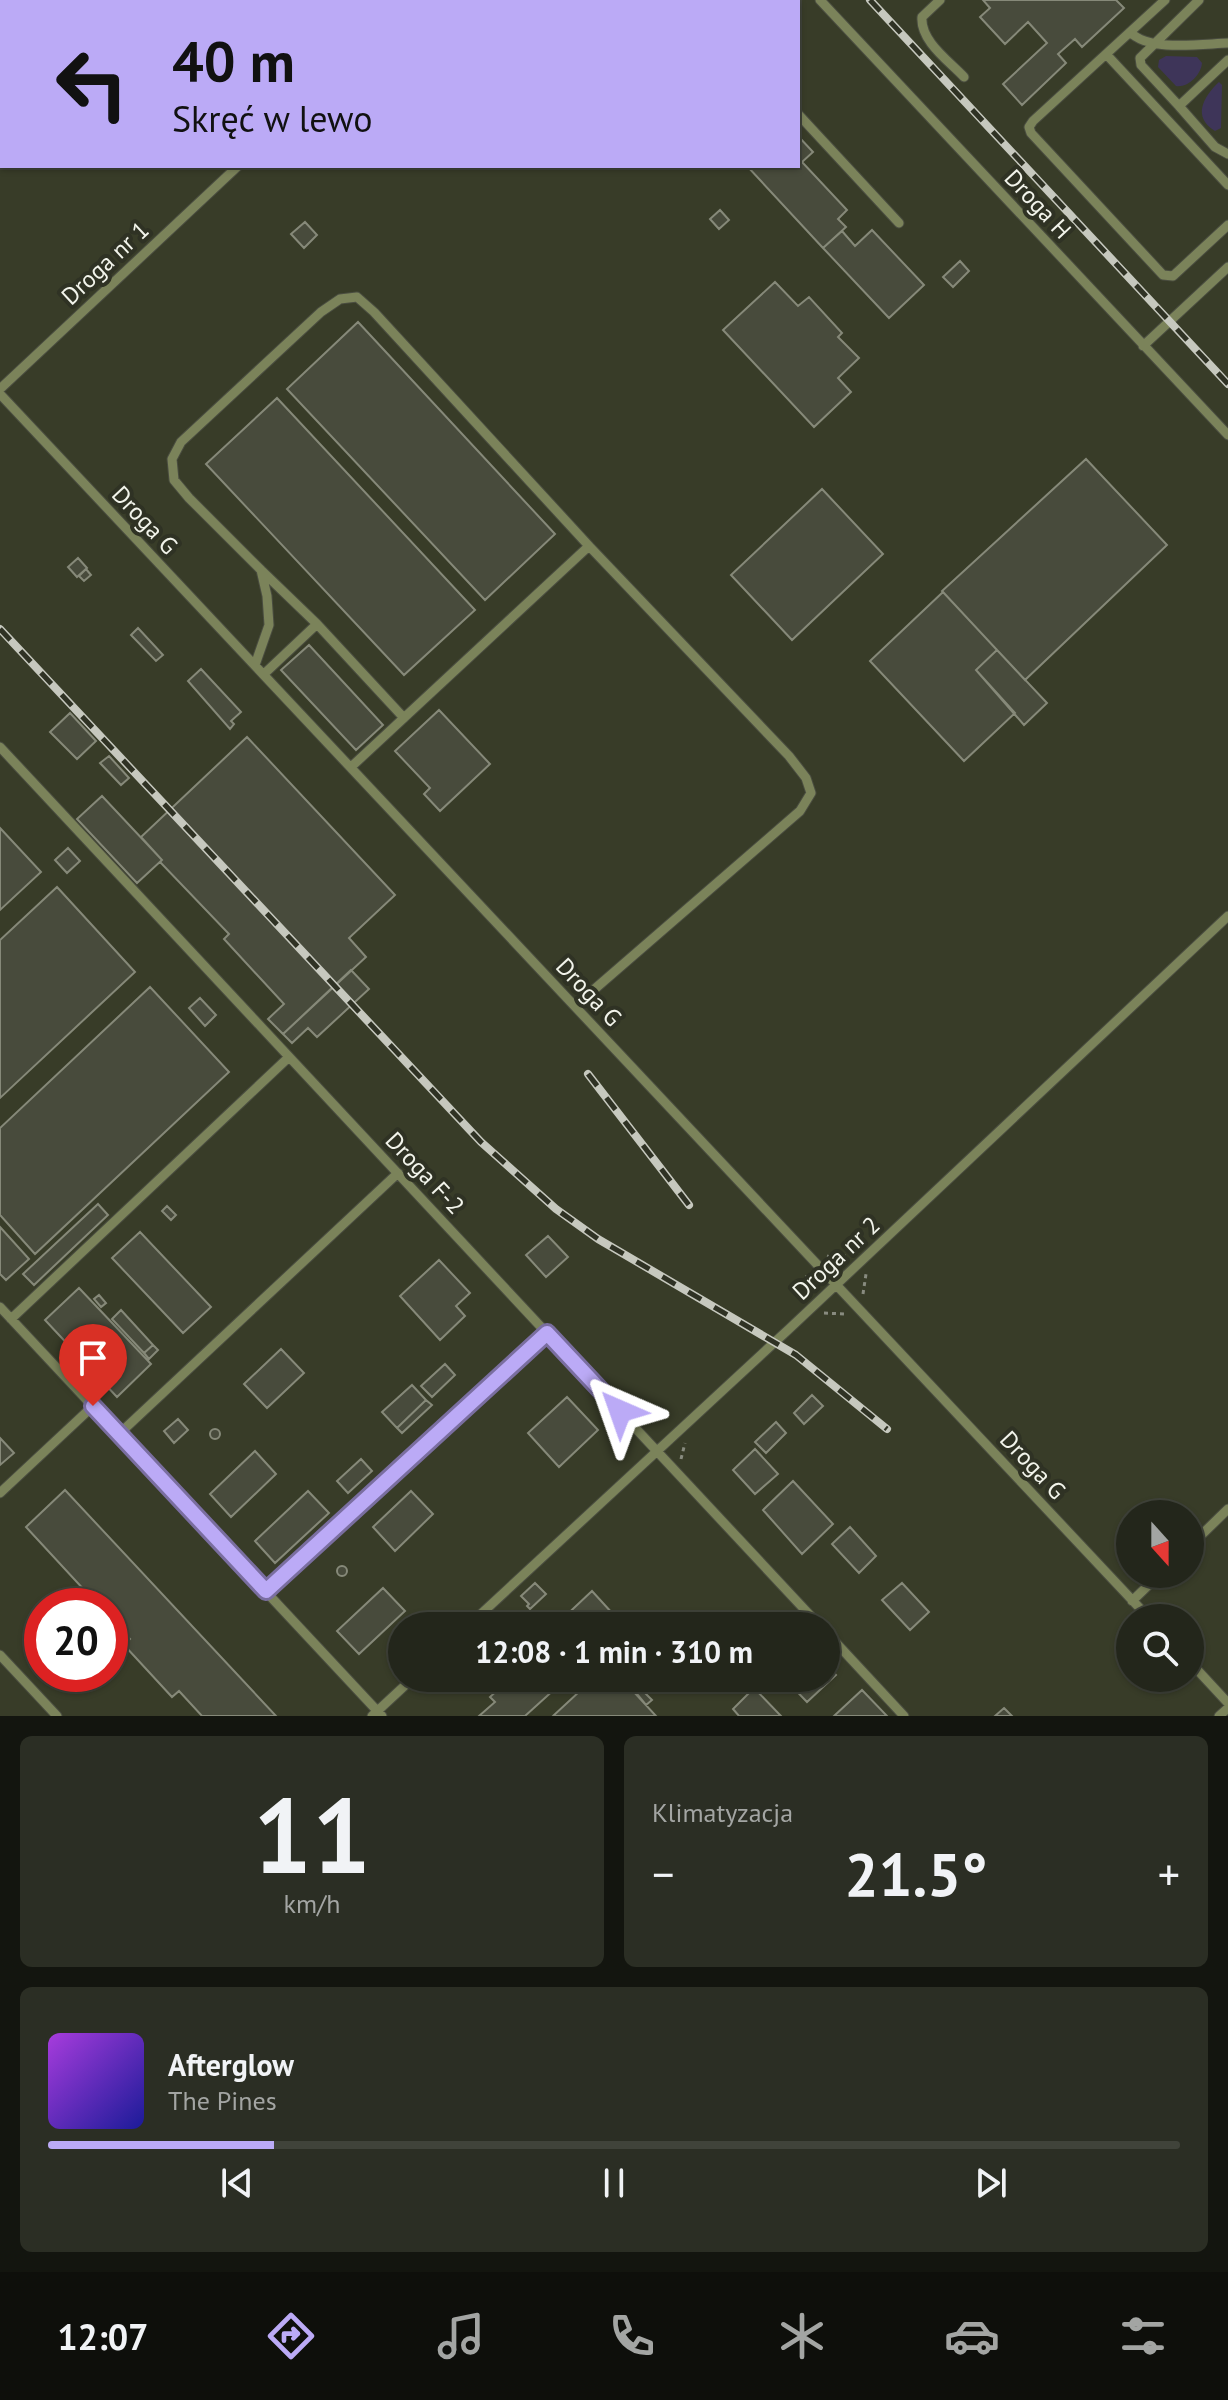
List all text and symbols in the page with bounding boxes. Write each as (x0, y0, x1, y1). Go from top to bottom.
text: 40 m (172, 25, 295, 97)
icon: left (40, 32, 144, 136)
text: Skręć w lewo (172, 95, 372, 142)
street label: Droga H (998, 163, 1078, 245)
street label: Droga nr 1 (55, 215, 155, 311)
street label: Droga G (105, 479, 185, 561)
street label: Droga G (549, 951, 629, 1033)
street label: Droga F-2 (379, 1125, 471, 1221)
street label: Droga nr 2 (786, 1210, 886, 1306)
pin (59, 1324, 127, 1406)
icon: arrive (71, 1336, 115, 1380)
position arrow (578, 1369, 662, 1453)
street label: Droga G (993, 1424, 1073, 1506)
north arrow (1116, 1500, 1204, 1588)
map controls (1116, 1500, 1204, 1692)
speed limit sign: 20 (24, 1588, 128, 1692)
button: search (1116, 1604, 1204, 1692)
text: 12:08 · 1 min · 310 m (475, 1632, 753, 1671)
text: 11 (253, 1767, 371, 1902)
text: Klimatyzacja (652, 1796, 793, 1829)
text: 21.5° (844, 1835, 988, 1913)
text: − (652, 1845, 674, 1902)
text: + (1158, 1845, 1180, 1902)
text: km/h (284, 1887, 341, 1920)
text: Afterglow (168, 2045, 294, 2084)
text: The Pines (168, 2084, 277, 2117)
icon: previous (215, 2161, 259, 2205)
icon: pause (592, 2161, 636, 2205)
icon: next (969, 2161, 1013, 2205)
icon: directions (263, 2308, 319, 2364)
icon: music (433, 2308, 489, 2364)
icon: phone (604, 2308, 660, 2364)
icon: climate (774, 2308, 830, 2364)
icon: car (944, 2308, 1000, 2364)
icon: filters (1115, 2308, 1171, 2364)
text: 12:07 (57, 2313, 149, 2360)

